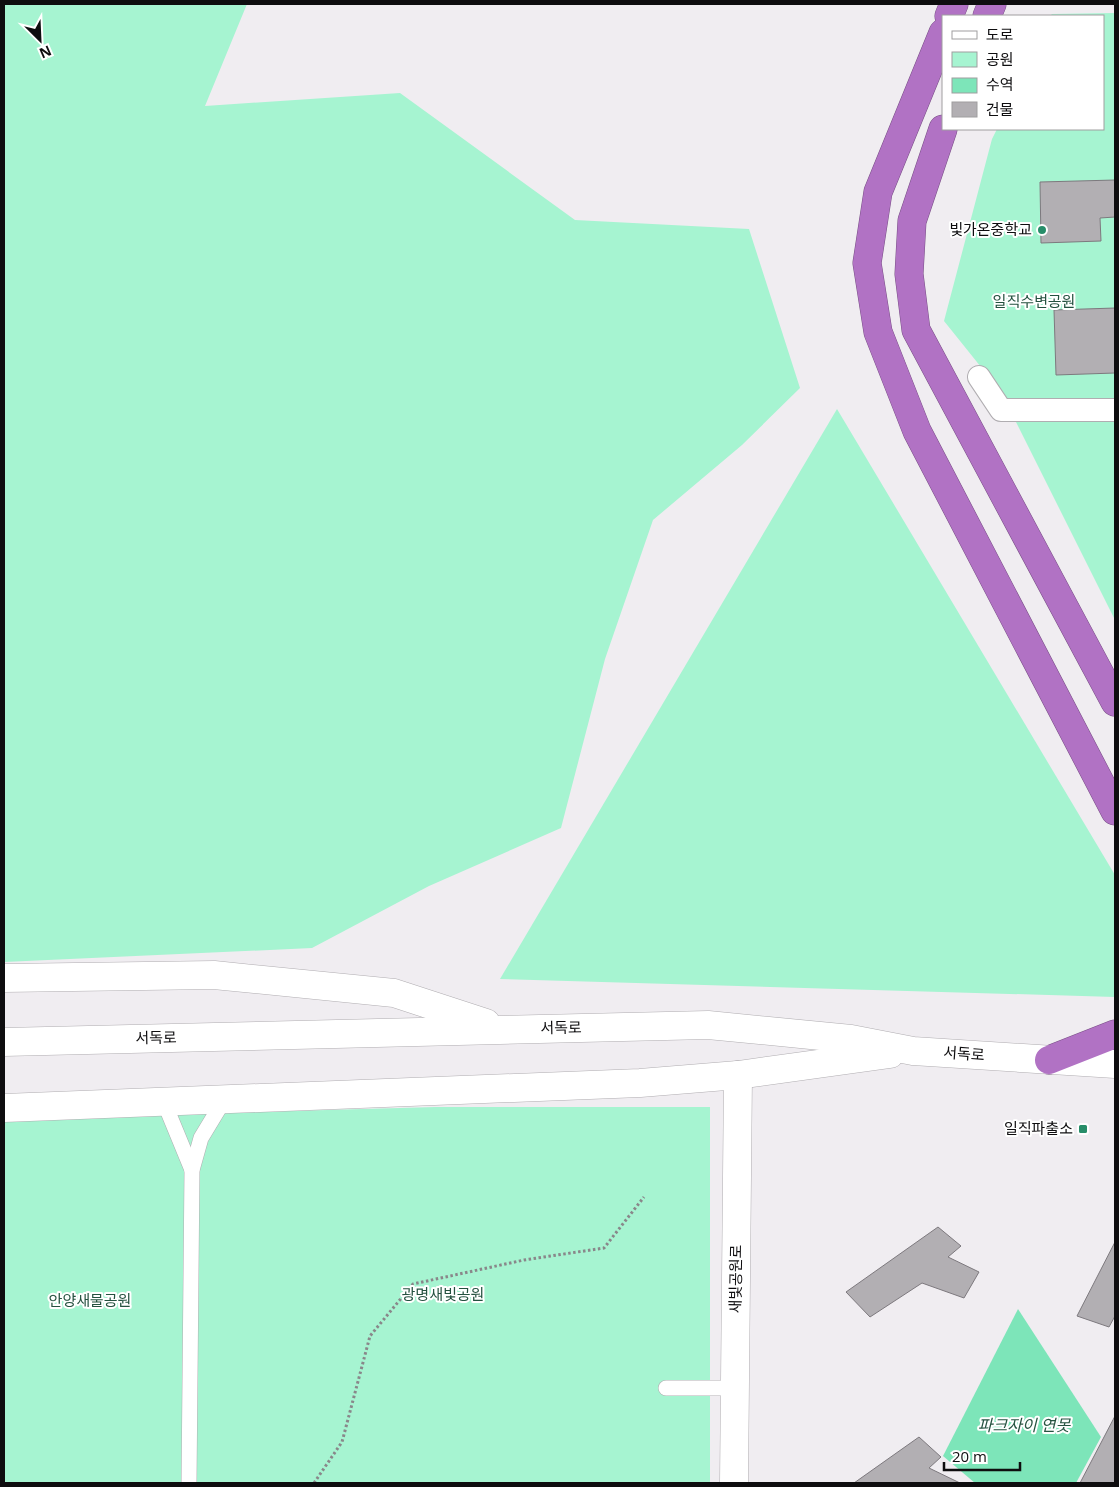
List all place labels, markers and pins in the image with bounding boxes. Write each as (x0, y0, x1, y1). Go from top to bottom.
place label: 빛가온중학교 (949, 219, 1032, 239)
marker: 빛가온중학교 (1036, 224, 1048, 236)
place label: 일직파출소 (1004, 1118, 1073, 1138)
marker: 일직파출소 (1077, 1123, 1089, 1135)

